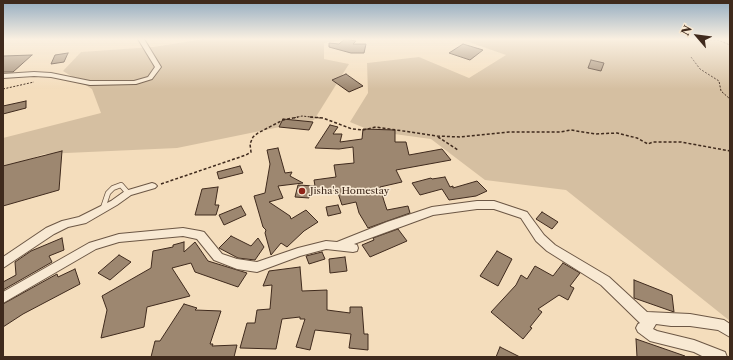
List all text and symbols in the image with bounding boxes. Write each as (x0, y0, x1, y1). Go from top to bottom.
north arrow (677, 16, 717, 56)
text: N (678, 23, 695, 38)
place label: Jisha's Homestay (310, 185, 389, 197)
marker: Jisha's Homestay (297, 186, 307, 196)

